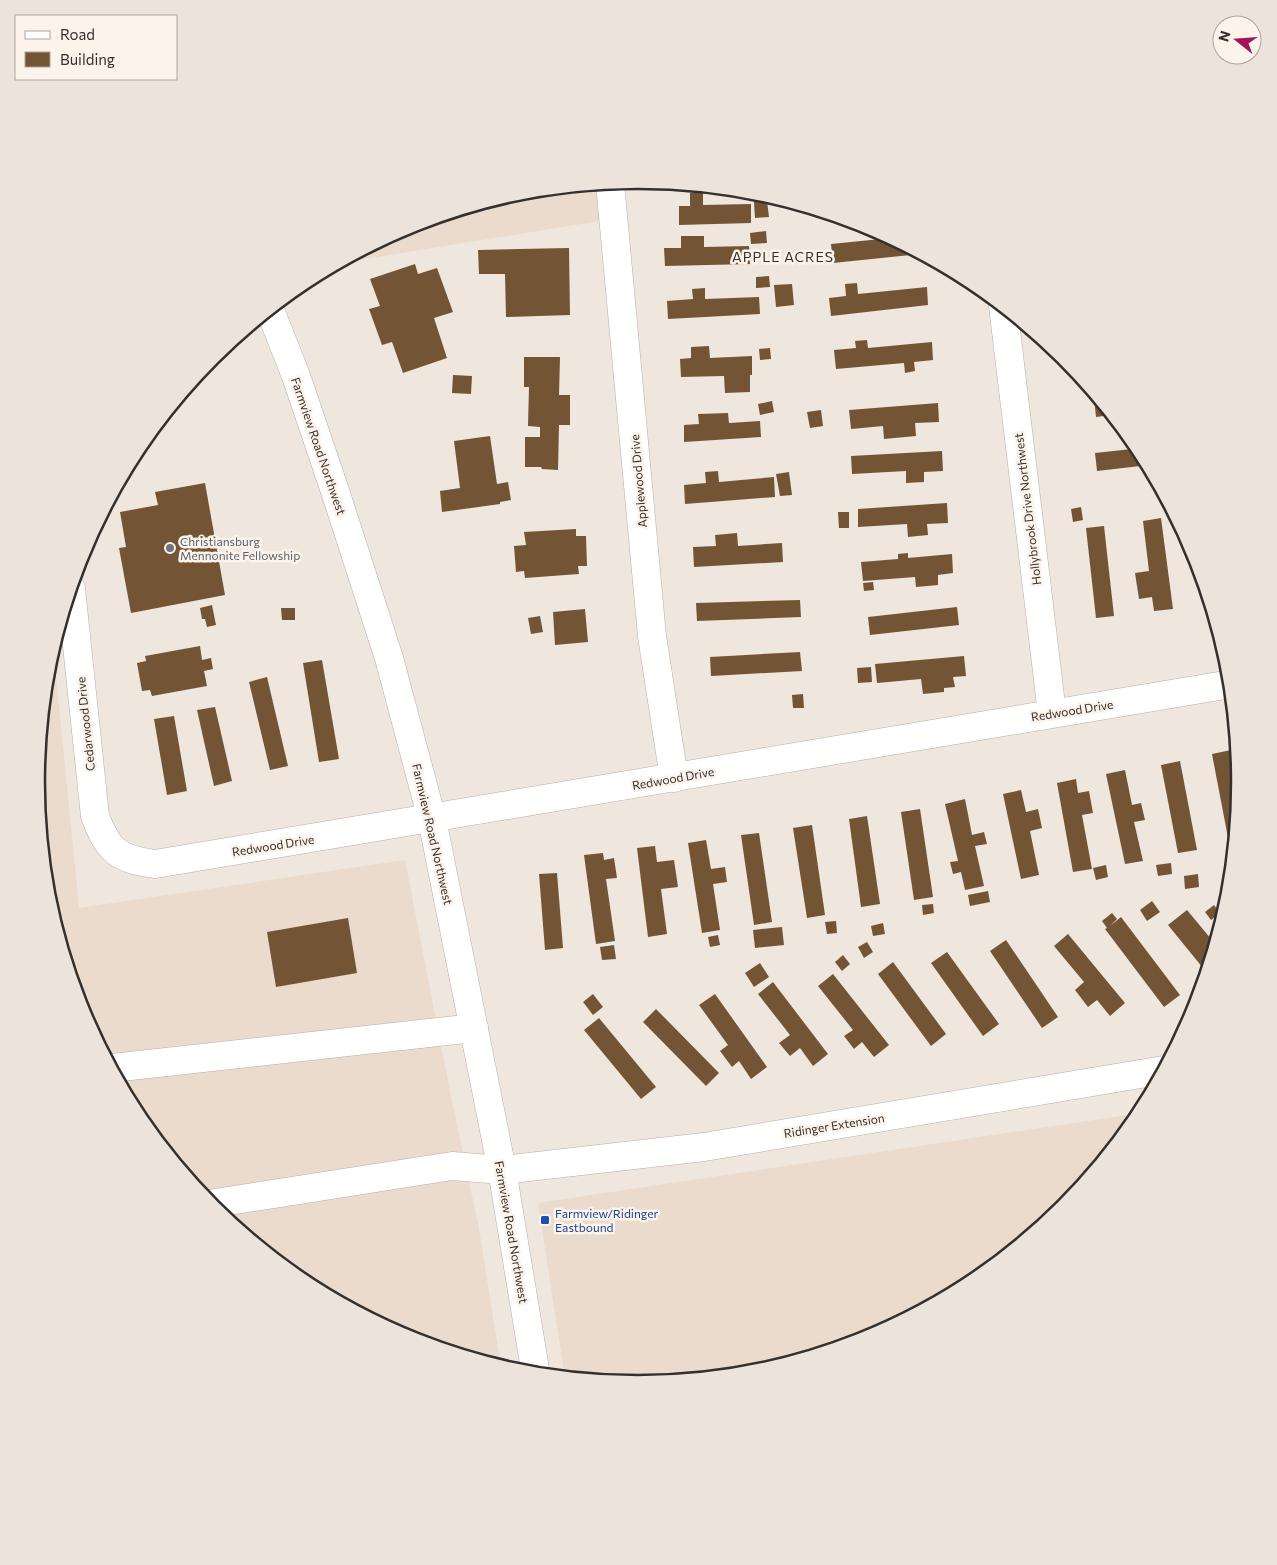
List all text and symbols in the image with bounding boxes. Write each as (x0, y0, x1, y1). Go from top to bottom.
legend (15, 15, 178, 80)
north arrow (1212, 15, 1262, 65)
text: Road (60, 25, 95, 43)
text: N (1214, 29, 1234, 44)
text: Building (60, 50, 115, 68)
district label: APPLE ACRES (732, 248, 834, 265)
street label: Farmview Road Northwest (289, 375, 349, 517)
street label: Hollybrook Drive Northwest (1011, 432, 1043, 586)
street label: Applewood Drive (627, 434, 649, 528)
place label: Christiansburg Mennonite Fellowship (180, 534, 300, 562)
marker: Christiansburg Mennonite Fellowship (164, 542, 176, 554)
street label: Cedarwood Drive (73, 676, 97, 772)
street label: Redwood Drive (1030, 697, 1114, 723)
street label: Farmview Road Northwest (410, 762, 456, 906)
street label: Redwood Drive (631, 764, 715, 792)
street label: Redwood Drive (231, 832, 315, 858)
street label: Ridinger Extension (783, 1110, 885, 1140)
street label: Farmview Road Northwest (493, 1160, 531, 1304)
place label: Farmview/Ridinger Eastbound (555, 1206, 659, 1234)
marker: Farmview/Ridinger Eastbound (539, 1214, 551, 1226)

